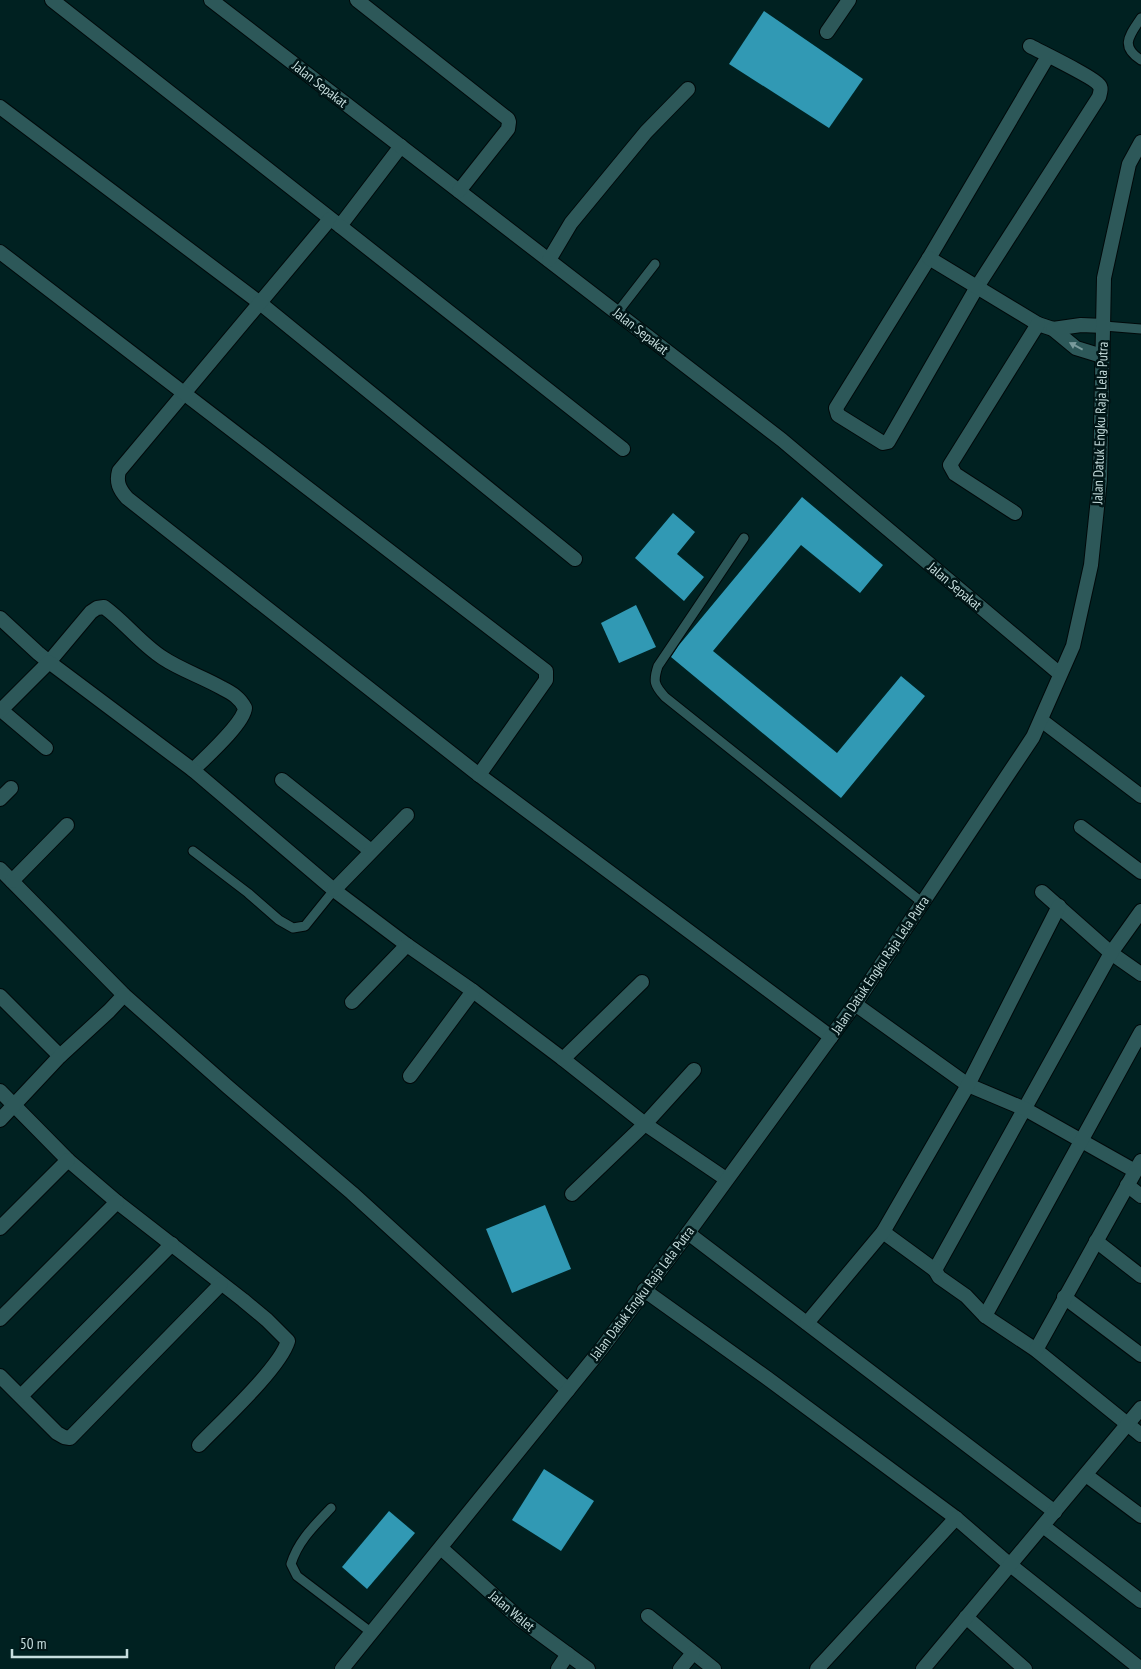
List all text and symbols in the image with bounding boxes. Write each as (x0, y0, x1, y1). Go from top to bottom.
street label: Jalan Sepakat (288, 56, 351, 111)
street label: Jalan Sepakat (609, 303, 672, 358)
street label: Jalan Datuk Engku Raja Lela Putra (1088, 341, 1112, 506)
one-way arrow (1068, 342, 1083, 350)
street label: Jalan Sepakat (923, 557, 986, 614)
street label: Jalan Datuk Engku Raja Lela Putra (827, 893, 933, 1038)
street label: Jalan Datuk Engku Raja Lela Putra (585, 1223, 698, 1364)
street label: Jalan Walet (485, 1586, 539, 1635)
scale bar (12, 1626, 128, 1658)
text: 50 m (20, 1634, 46, 1653)

